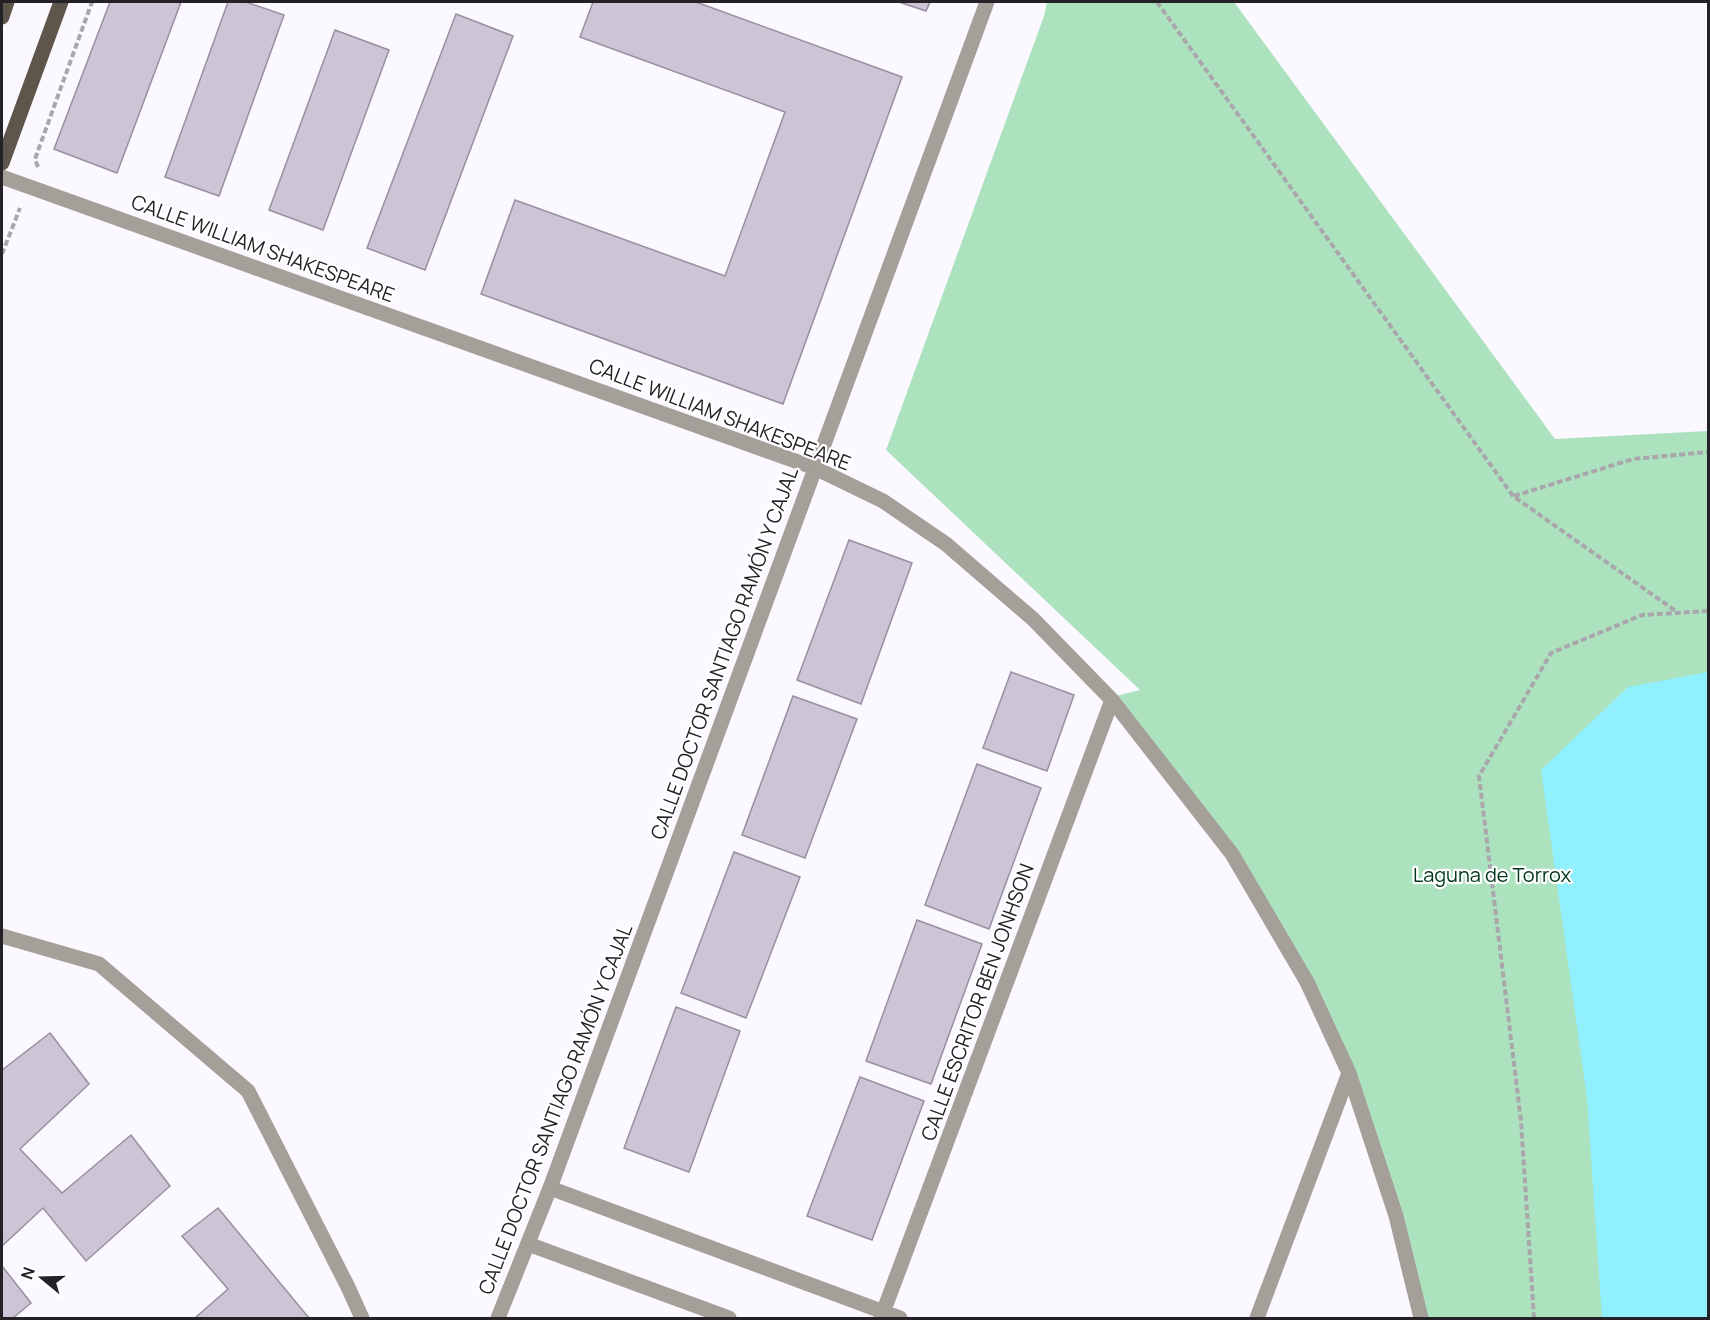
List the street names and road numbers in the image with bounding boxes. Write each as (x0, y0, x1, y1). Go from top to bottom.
street label: CALLE WILLIAM SHAKESPEARE (128, 188, 398, 308)
street label: CALLE WILLIAM SHAKESPEARE (585, 352, 855, 476)
street label: CALLE DOCTOR SANTIAGO RAMÓN Y CAJAL (644, 463, 804, 843)
street label: CALLE ESCRITOR BEN JONHSON (914, 860, 1040, 1144)
street label: CALLE DOCTOR SANTIAGO RAMÓN Y CAJAL (472, 920, 638, 1298)

